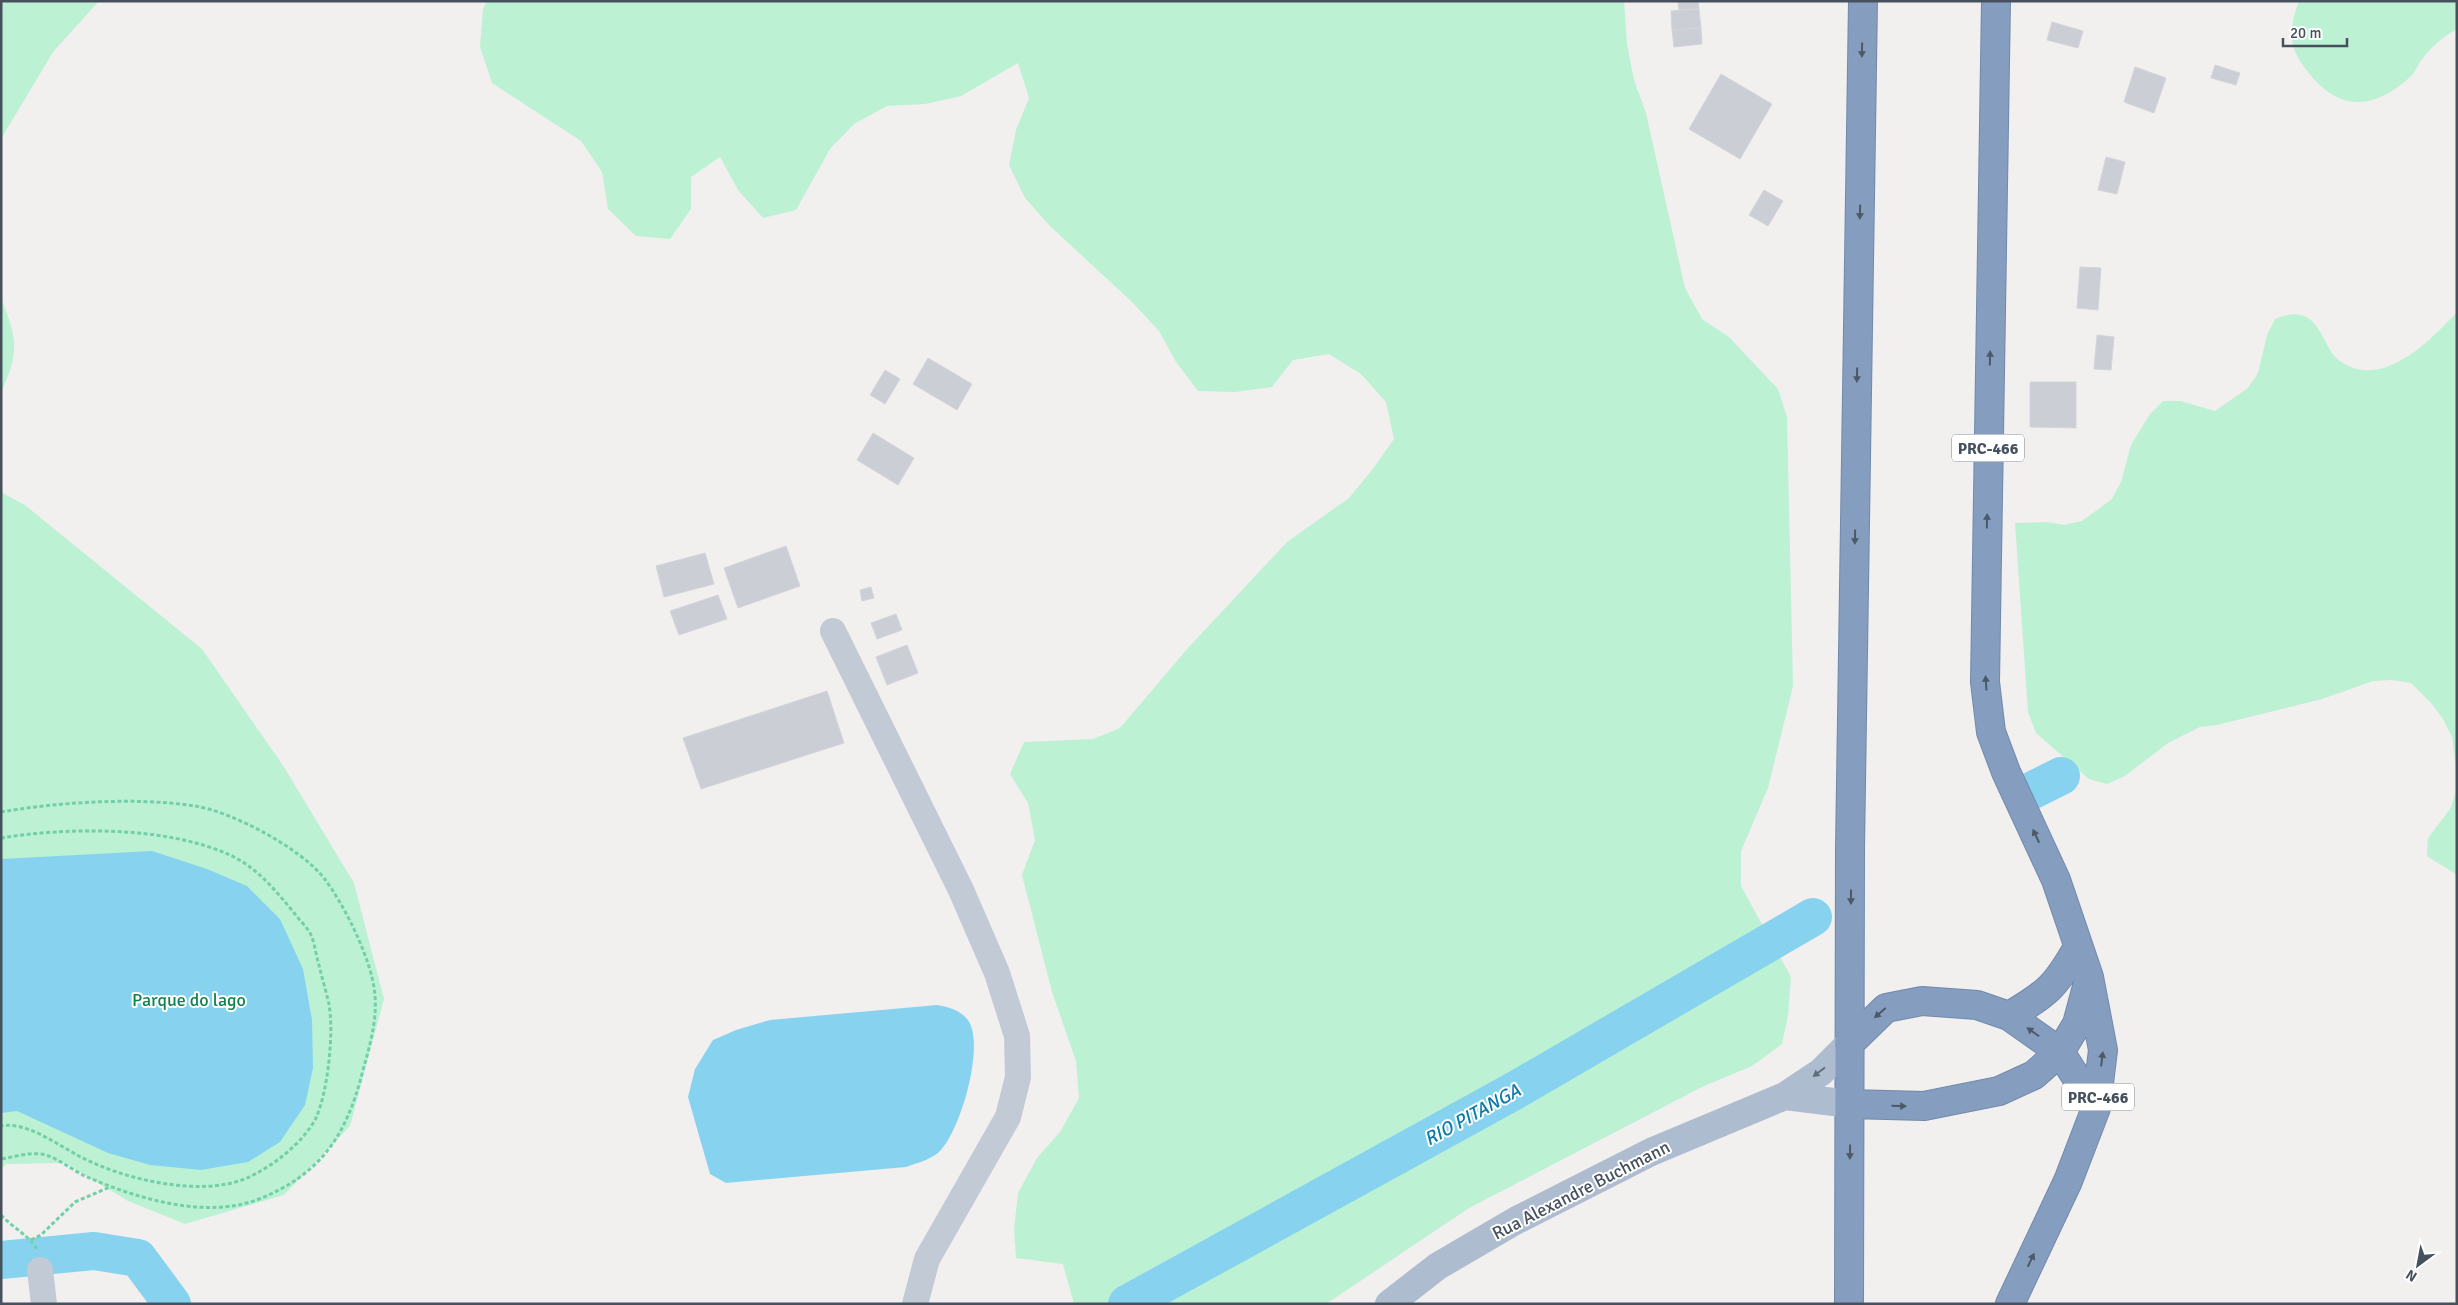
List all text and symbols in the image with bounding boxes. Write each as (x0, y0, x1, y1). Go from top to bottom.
scale bar (2283, 15, 2347, 47)
text: 20 m (2290, 24, 2321, 42)
one-way arrow (1858, 42, 1866, 58)
one-way arrow (1855, 205, 1863, 221)
one-way arrow (1986, 350, 1994, 366)
one-way arrow (1853, 367, 1861, 383)
road number: PRC-466 (1952, 434, 2024, 462)
one-way arrow (1983, 512, 1991, 528)
one-way arrow (1851, 530, 1859, 546)
one-way arrow (1981, 675, 1989, 691)
one-way arrow (2031, 829, 2039, 843)
one-way arrow (1847, 890, 1855, 906)
park label: Parque do lago (132, 989, 246, 1011)
one-way arrow (1873, 1008, 1886, 1019)
one-way arrow (2026, 1027, 2039, 1037)
one-way arrow (2098, 1050, 2106, 1066)
one-way arrow (1813, 1067, 1826, 1078)
water label: RIO PITANGA (1420, 1078, 1525, 1151)
road number: PRC-466 (2062, 1084, 2134, 1110)
one-way arrow (1891, 1102, 1907, 1110)
street label: Rua Alexandre Buchmann (1489, 1136, 1673, 1244)
one-way arrow (1846, 1145, 1854, 1161)
north arrow (2393, 1240, 2443, 1290)
one-way arrow (2027, 1253, 2035, 1267)
text: N (2403, 1266, 2420, 1285)

